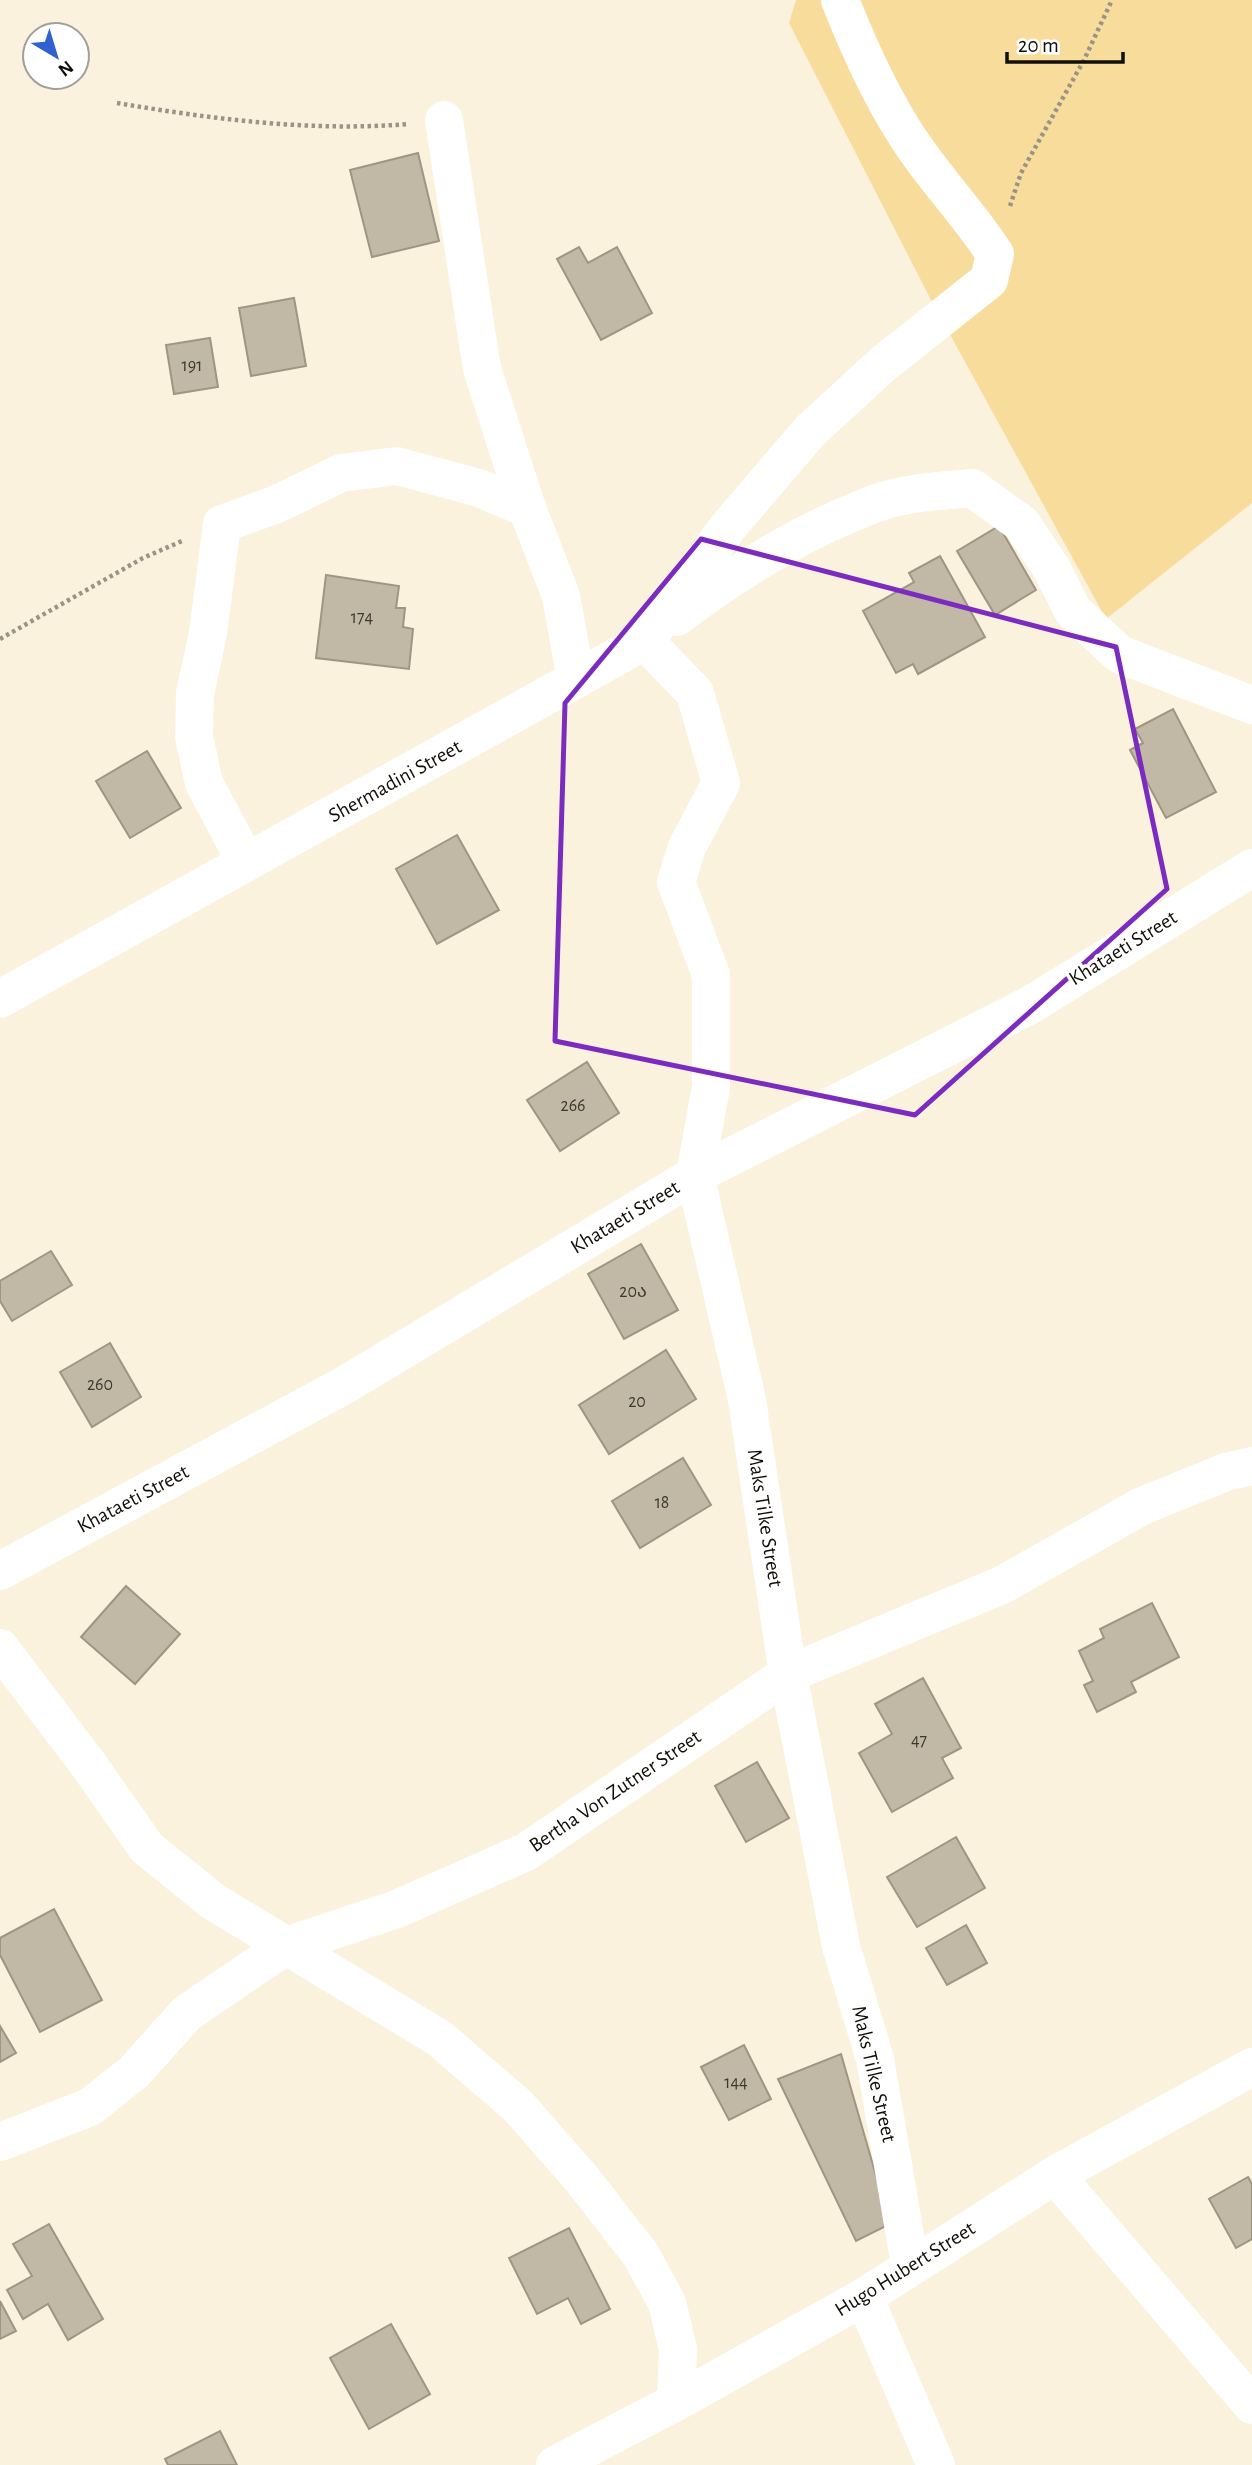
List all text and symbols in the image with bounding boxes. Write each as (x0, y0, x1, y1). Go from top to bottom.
north arrow (21, 21, 91, 91)
scale bar (1007, 21, 1122, 65)
text: 20 m (1018, 35, 1059, 56)
text: N (54, 57, 77, 80)
house number: 191 (182, 357, 202, 375)
house number: 174 (351, 609, 374, 627)
street label: Shermadini Street (325, 736, 465, 826)
street label: Khataeti Street (1065, 906, 1181, 989)
house number: 266 (560, 1097, 586, 1115)
street label: Khataeti Street (567, 1176, 683, 1258)
house number: 20ა (619, 1283, 647, 1301)
house number: 260 (87, 1376, 113, 1394)
house number: 20 (628, 1393, 646, 1411)
street label: Maks Tilke Street (744, 1448, 786, 1589)
street label: Khataeti Street (74, 1461, 192, 1537)
house number: 18 (655, 1494, 669, 1512)
street label: Bertha Von Zutner Street (525, 1726, 705, 1856)
house number: 47 (911, 1732, 927, 1750)
street label: Maks Tilke Street (848, 2004, 900, 2144)
house number: 144 (724, 2074, 748, 2092)
street label: Hugo Hubert Street (831, 2217, 979, 2320)

